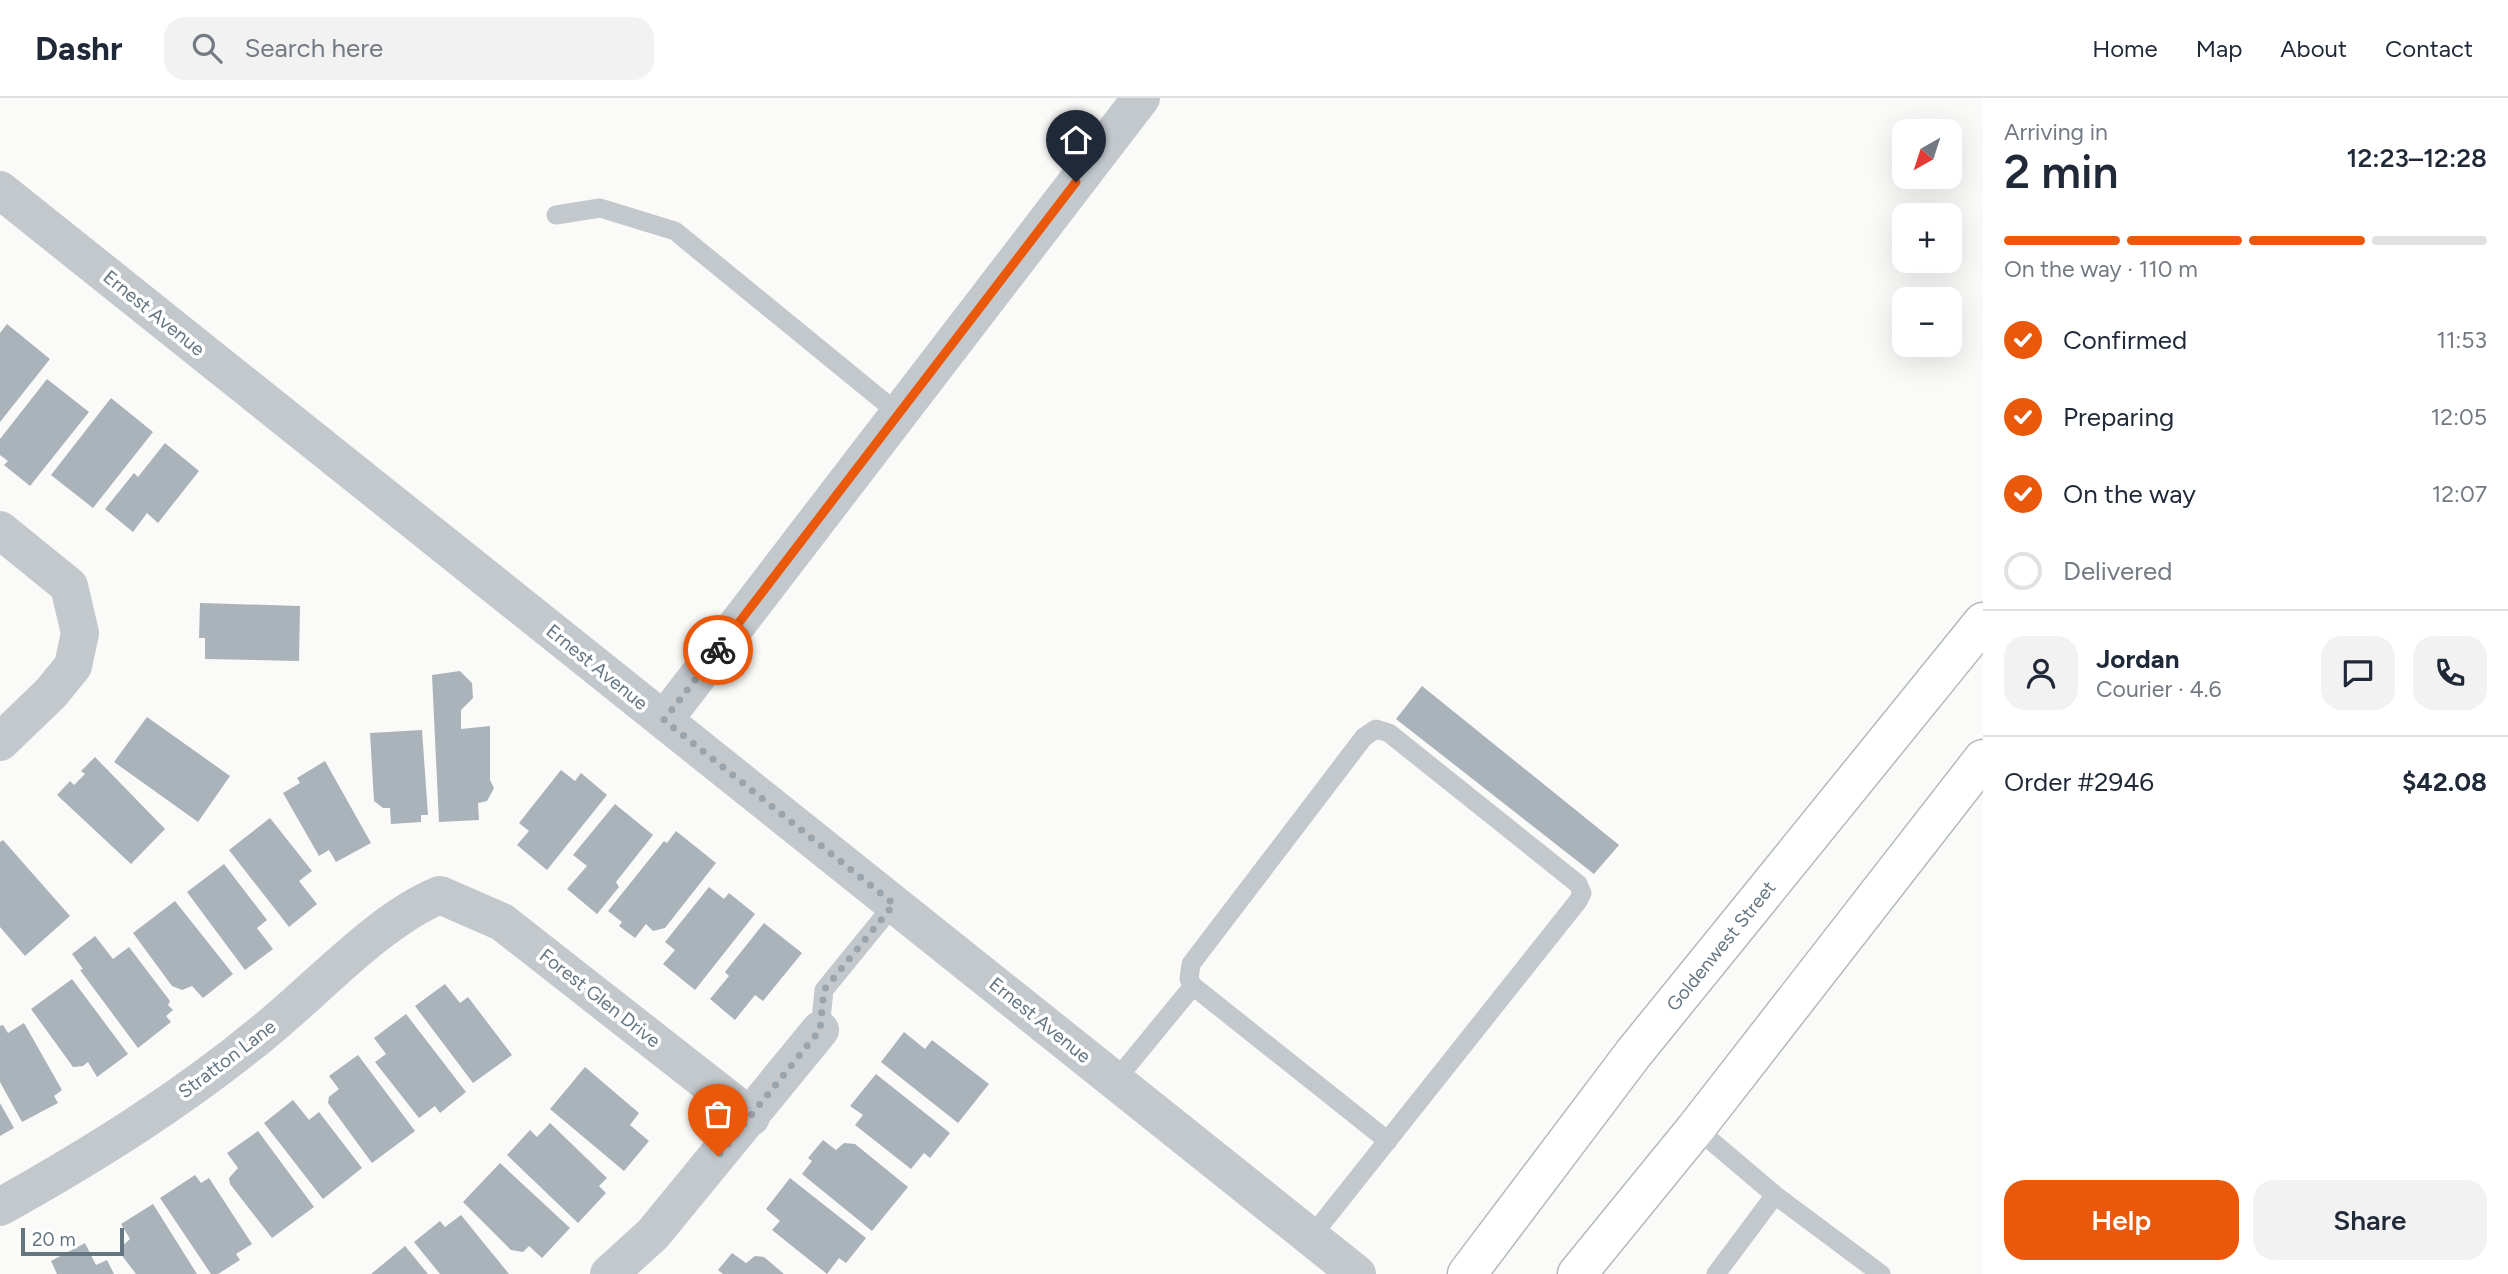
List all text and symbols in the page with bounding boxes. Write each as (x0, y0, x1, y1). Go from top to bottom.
search box (164, 17, 654, 80)
text: Dashr (35, 29, 122, 68)
icon: search (188, 29, 226, 67)
text: Search here (244, 32, 383, 64)
text: Home (2092, 34, 2158, 63)
text: Map (2196, 34, 2242, 63)
text: About (2280, 34, 2347, 63)
text: Contact (2385, 34, 2473, 63)
pin (1046, 110, 1106, 182)
text: Arriving in (2004, 118, 2108, 146)
north arrow (1892, 119, 1962, 189)
map controls (1892, 119, 1962, 357)
icon: home (1057, 121, 1095, 159)
text: 12:23–12:28 (2347, 142, 2487, 174)
text: 2 min (2004, 144, 2119, 200)
button: + (1892, 203, 1962, 273)
text: On the way · 110 m (2004, 255, 2198, 283)
street label: Ernest Avenue (99, 265, 209, 361)
button: − (1892, 287, 1962, 357)
icon: check (2004, 321, 2042, 359)
text: Confirmed (2063, 324, 2187, 356)
text: 11:53 (2436, 326, 2487, 354)
icon: check (2004, 398, 2042, 436)
text: Preparing (2063, 401, 2174, 433)
text: 12:05 (2431, 403, 2487, 431)
icon: check (2004, 475, 2042, 513)
text: On the way (2063, 478, 2196, 510)
text: 12:07 (2432, 480, 2487, 508)
text: Delivered (2063, 555, 2172, 587)
courier (683, 615, 753, 685)
street label: Ernest Avenue (542, 619, 652, 715)
icon: bike (699, 631, 737, 669)
button: person (2004, 636, 2078, 710)
button: chat (2321, 636, 2395, 710)
button: phone (2413, 636, 2487, 710)
text: Jordan (2096, 643, 2179, 675)
text: Courier · 4.6 (2096, 675, 2222, 703)
text: Order #2946 (2004, 766, 2154, 798)
text: $42.08 (2402, 766, 2487, 798)
street label: Goldenwest Street (1662, 876, 1780, 1016)
street label: Forest Glen Drive (535, 944, 665, 1052)
street label: Ernest Avenue (985, 972, 1095, 1068)
street label: Stratton Lane (174, 1015, 280, 1103)
pin (688, 1084, 748, 1156)
icon: bag (699, 1095, 737, 1133)
button: Help (2004, 1180, 2239, 1260)
button: Share (2253, 1180, 2487, 1260)
scale bar (21, 1225, 124, 1257)
text: 20 m (32, 1228, 76, 1251)

